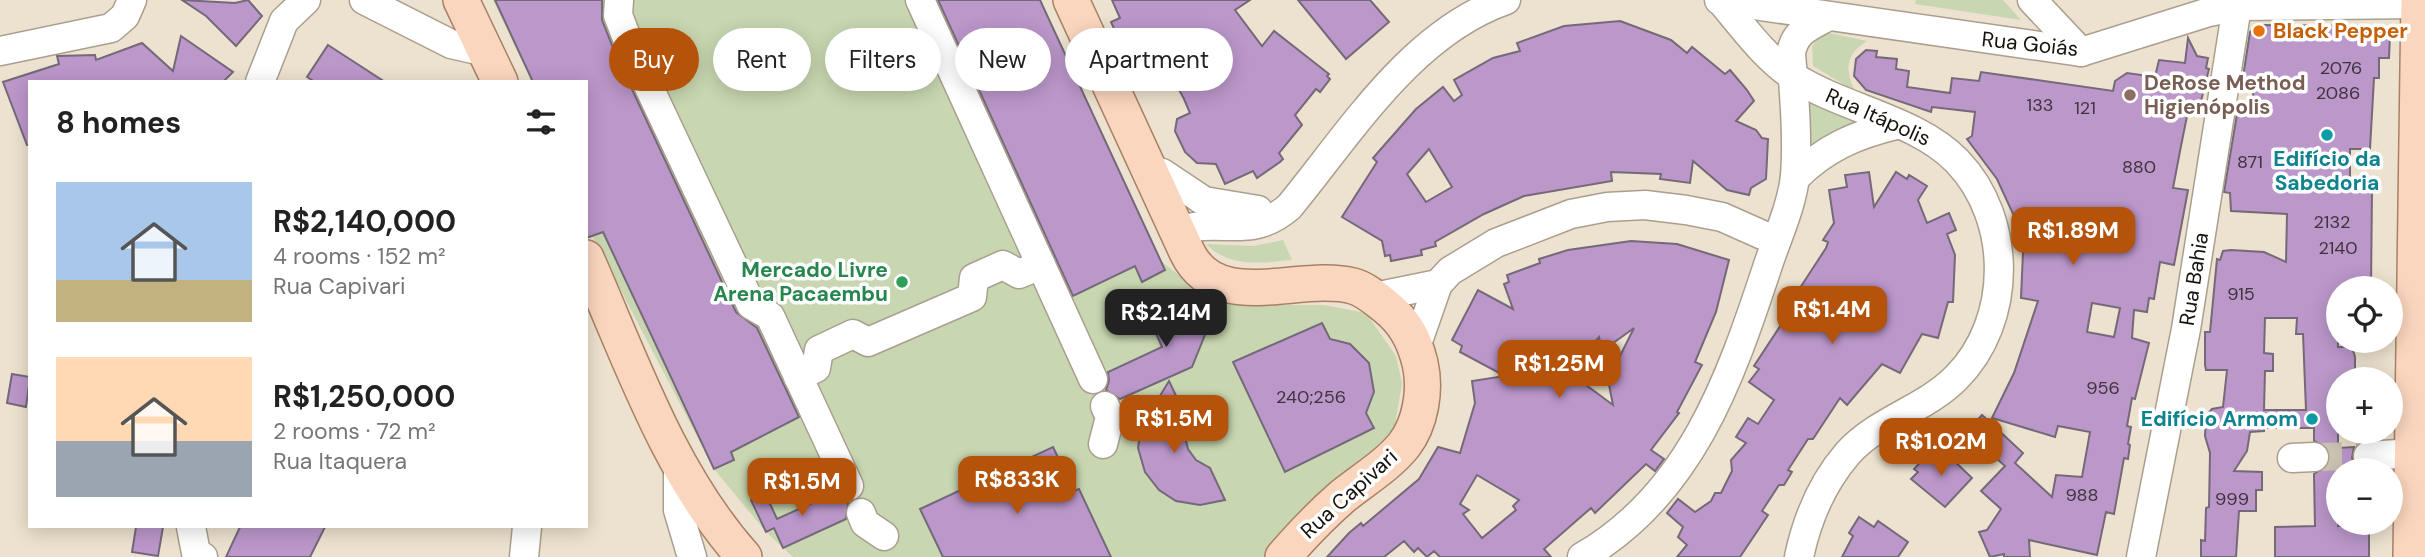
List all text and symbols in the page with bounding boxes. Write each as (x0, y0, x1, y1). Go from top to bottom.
place label: Black Pepper (2273, 17, 2408, 45)
marker: Black Pepper (2251, 23, 2267, 39)
street label: Rua Goiás (1980, 25, 2080, 63)
chip: Buy (609, 28, 699, 91)
chip: Rent (713, 28, 811, 91)
chip: Filters (825, 28, 941, 91)
chip: New (955, 28, 1051, 91)
chip: Apartment (1065, 28, 1233, 91)
house number: 2076 (2320, 56, 2362, 80)
place label: DeRose Method Higienópolis (2144, 69, 2305, 121)
street label: Rua Itápolis (1821, 81, 1935, 153)
house number: 2086 (2316, 81, 2360, 105)
marker: DeRose Method Higienópolis (2122, 87, 2138, 103)
house number: 133 (2027, 93, 2053, 117)
house number: 121 (2074, 96, 2096, 120)
text: 8 homes (56, 103, 181, 142)
icon: filters (522, 103, 560, 141)
marker: Edifício da Sabedoria (2319, 127, 2335, 143)
place label: Edifício da Sabedoria (2273, 145, 2381, 197)
house number: 871 (2237, 150, 2263, 174)
house number: 880 (2122, 155, 2156, 179)
text: R$2,140,000 (273, 202, 456, 241)
pin: R$1.89M (2008, 208, 2138, 267)
icon: home (112, 210, 196, 294)
house number: 2132 (2314, 210, 2351, 234)
text: R$1.89M (2027, 215, 2119, 245)
street label: Rua Bahia (2173, 230, 2215, 328)
house number: 2140 (2318, 236, 2358, 260)
text: 4 rooms · 152 m² (273, 241, 446, 271)
place label: Mercado Livre Arena Pacaembu (713, 256, 888, 308)
text: Rua Capivari (273, 271, 405, 301)
marker: Mercado Livre Arena Pacaembu (894, 274, 910, 290)
map controls (2326, 276, 2403, 535)
button: locate (2326, 276, 2403, 353)
house number: 915 (2227, 282, 2255, 306)
pin: R$1.4M (1775, 286, 1889, 346)
pin: R$2.14M (1101, 290, 1231, 349)
text: R$1.4M (1793, 294, 1871, 324)
text: R$2.14M (1121, 297, 1211, 327)
pin: R$1.25M (1494, 340, 1624, 400)
text: R$1.25M (1514, 348, 1604, 378)
button: + (2326, 367, 2403, 444)
house number: 956 (2086, 376, 2120, 400)
text: R$1,250,000 (273, 377, 455, 416)
icon: home (112, 385, 196, 469)
house number: 240;256 (1276, 385, 1346, 409)
pin: R$1.5M (1117, 396, 1231, 455)
text: R$1.5M (1135, 403, 1213, 433)
place label: Edifício Armom (2141, 405, 2298, 433)
marker: Edifício Armom (2304, 411, 2320, 427)
text: 2 rooms · 72 m² (273, 416, 436, 446)
pin: R$1.02M (1876, 419, 2006, 478)
text: R$1.02M (1895, 426, 1987, 456)
street label: Rua Capivari (1295, 443, 1403, 545)
text: Rua Itaquera (273, 446, 407, 476)
pin: R$833K (960, 456, 1074, 516)
pin: R$1.5M (745, 458, 859, 518)
button: − (2326, 458, 2403, 535)
text: R$833K (974, 464, 1060, 494)
text: R$1.5M (763, 466, 841, 496)
house number: 988 (2066, 483, 2098, 507)
house number: 999 (2215, 487, 2249, 511)

